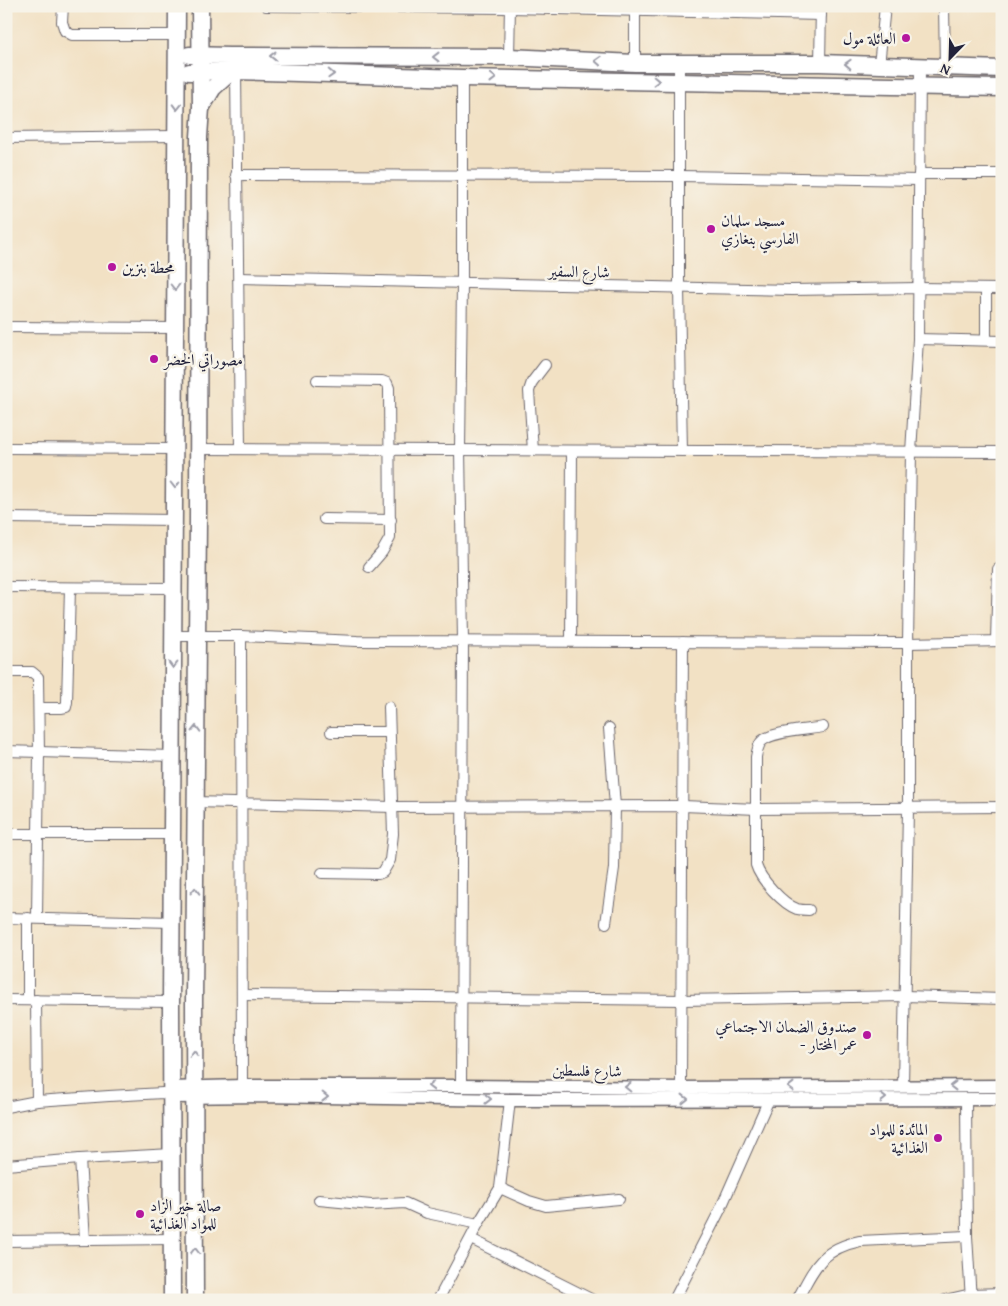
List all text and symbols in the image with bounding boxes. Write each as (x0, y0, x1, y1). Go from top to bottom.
place label: العائلة مول (843, 26, 896, 50)
marker: العائلة مول (900, 32, 912, 44)
north arrow (926, 32, 976, 82)
one-way arrow (269, 51, 276, 61)
one-way arrow (431, 51, 439, 62)
one-way arrow (594, 56, 602, 66)
one-way arrow (844, 59, 852, 70)
text: N (936, 59, 953, 81)
one-way arrow (327, 68, 335, 79)
one-way arrow (490, 73, 497, 83)
one-way arrow (652, 76, 660, 86)
one-way arrow (172, 104, 182, 112)
place label: مسجد سلمان الفارسي بنغازي (721, 208, 799, 254)
marker: مسجد سلمان الفارسي بنغازي (705, 223, 717, 235)
place label: محطة بنزين (122, 255, 175, 279)
street label: شارع السفير (546, 258, 610, 286)
marker: محطة بنزين (106, 261, 118, 273)
one-way arrow (170, 284, 180, 292)
place label: مصوراتي الخضر (162, 347, 243, 372)
marker: مصوراتي الخضر (148, 353, 160, 365)
one-way arrow (170, 482, 180, 489)
one-way arrow (168, 662, 178, 669)
one-way arrow (190, 724, 201, 732)
one-way arrow (190, 887, 200, 894)
place label: صندوق الضمان الاجتماعي - عمر المختار (716, 1014, 857, 1056)
marker: صندوق الضمان الاجتماعي - عمر المختار (861, 1029, 873, 1041)
one-way arrow (189, 1049, 200, 1057)
street label: شارع فلسطين (552, 1057, 622, 1085)
one-way arrow (426, 1081, 434, 1091)
one-way arrow (949, 1081, 956, 1091)
one-way arrow (624, 1082, 632, 1092)
one-way arrow (786, 1082, 794, 1092)
one-way arrow (322, 1092, 330, 1102)
one-way arrow (880, 1093, 887, 1103)
one-way arrow (484, 1094, 492, 1105)
one-way arrow (682, 1094, 690, 1104)
place label: المائدة للمواد الغذائية (869, 1117, 928, 1159)
marker: المائدة للمواد الغذائية (932, 1132, 944, 1144)
place label: صالة خير الزاد للمواد الغذائية (150, 1193, 221, 1235)
marker: صالة خير الزاد للمواد الغذائية (134, 1208, 146, 1220)
one-way arrow (190, 1247, 200, 1254)

